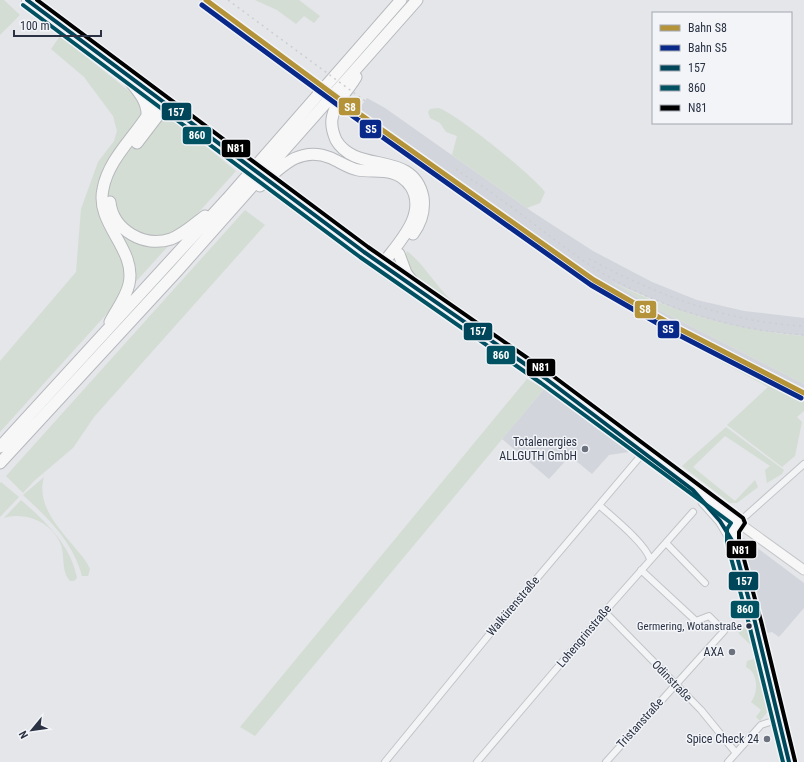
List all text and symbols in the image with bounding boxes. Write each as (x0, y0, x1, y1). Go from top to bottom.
scale bar (14, 12, 101, 38)
legend (652, 12, 792, 124)
text: 100 m (20, 19, 50, 33)
text: Bahn S8 (688, 21, 727, 35)
text: Bahn S5 (688, 41, 727, 55)
text: 157 (688, 61, 706, 75)
text: 860 (688, 81, 706, 95)
line badge: S8 (338, 97, 361, 116)
text: S8 (344, 101, 356, 114)
text: N81 (688, 101, 707, 115)
line badge: 157 (161, 102, 192, 121)
text: 157 (168, 106, 185, 119)
line badge: S5 (359, 119, 382, 139)
text: S5 (365, 123, 377, 136)
line badge: 860 (182, 126, 212, 145)
text: 860 (189, 129, 206, 142)
line badge: N81 (221, 139, 251, 158)
text: N81 (227, 142, 245, 155)
line badge: S8 (634, 300, 657, 319)
text: S8 (639, 303, 651, 316)
line badge: S5 (657, 320, 680, 339)
line badge: 157 (463, 322, 493, 341)
text: S5 (662, 323, 674, 336)
text: 157 (470, 325, 487, 338)
line badge: 860 (486, 345, 516, 365)
text: 860 (493, 349, 510, 362)
line badge: N81 (526, 358, 556, 377)
text: N81 (532, 361, 550, 374)
place label: Totalenergies ALLGUTH GmbH (499, 435, 577, 463)
marker: Totalenergies ALLGUTH GmbH (580, 444, 590, 454)
line badge: N81 (726, 540, 757, 559)
text: N81 (732, 544, 750, 557)
line badge: 157 (728, 571, 759, 591)
street label: Walkürenstraße (484, 573, 542, 639)
text: 157 (736, 575, 753, 588)
line badge: 860 (730, 600, 760, 619)
street label: Lohengrinstraße (554, 602, 614, 670)
text: 860 (737, 603, 754, 616)
place label: Germering, Wotanstraße (637, 620, 742, 633)
marker: Germering, Wotanstraße (744, 621, 754, 631)
place label: AXA (704, 645, 724, 659)
marker: AXA (727, 647, 737, 657)
street label: Odinstraße (649, 657, 695, 705)
street label: Tristanstraße (614, 695, 666, 751)
north arrow (12, 710, 52, 750)
text: N (16, 728, 31, 741)
place label: Spice Check 24 (686, 732, 759, 746)
marker: Spice Check 24 (762, 734, 772, 744)

